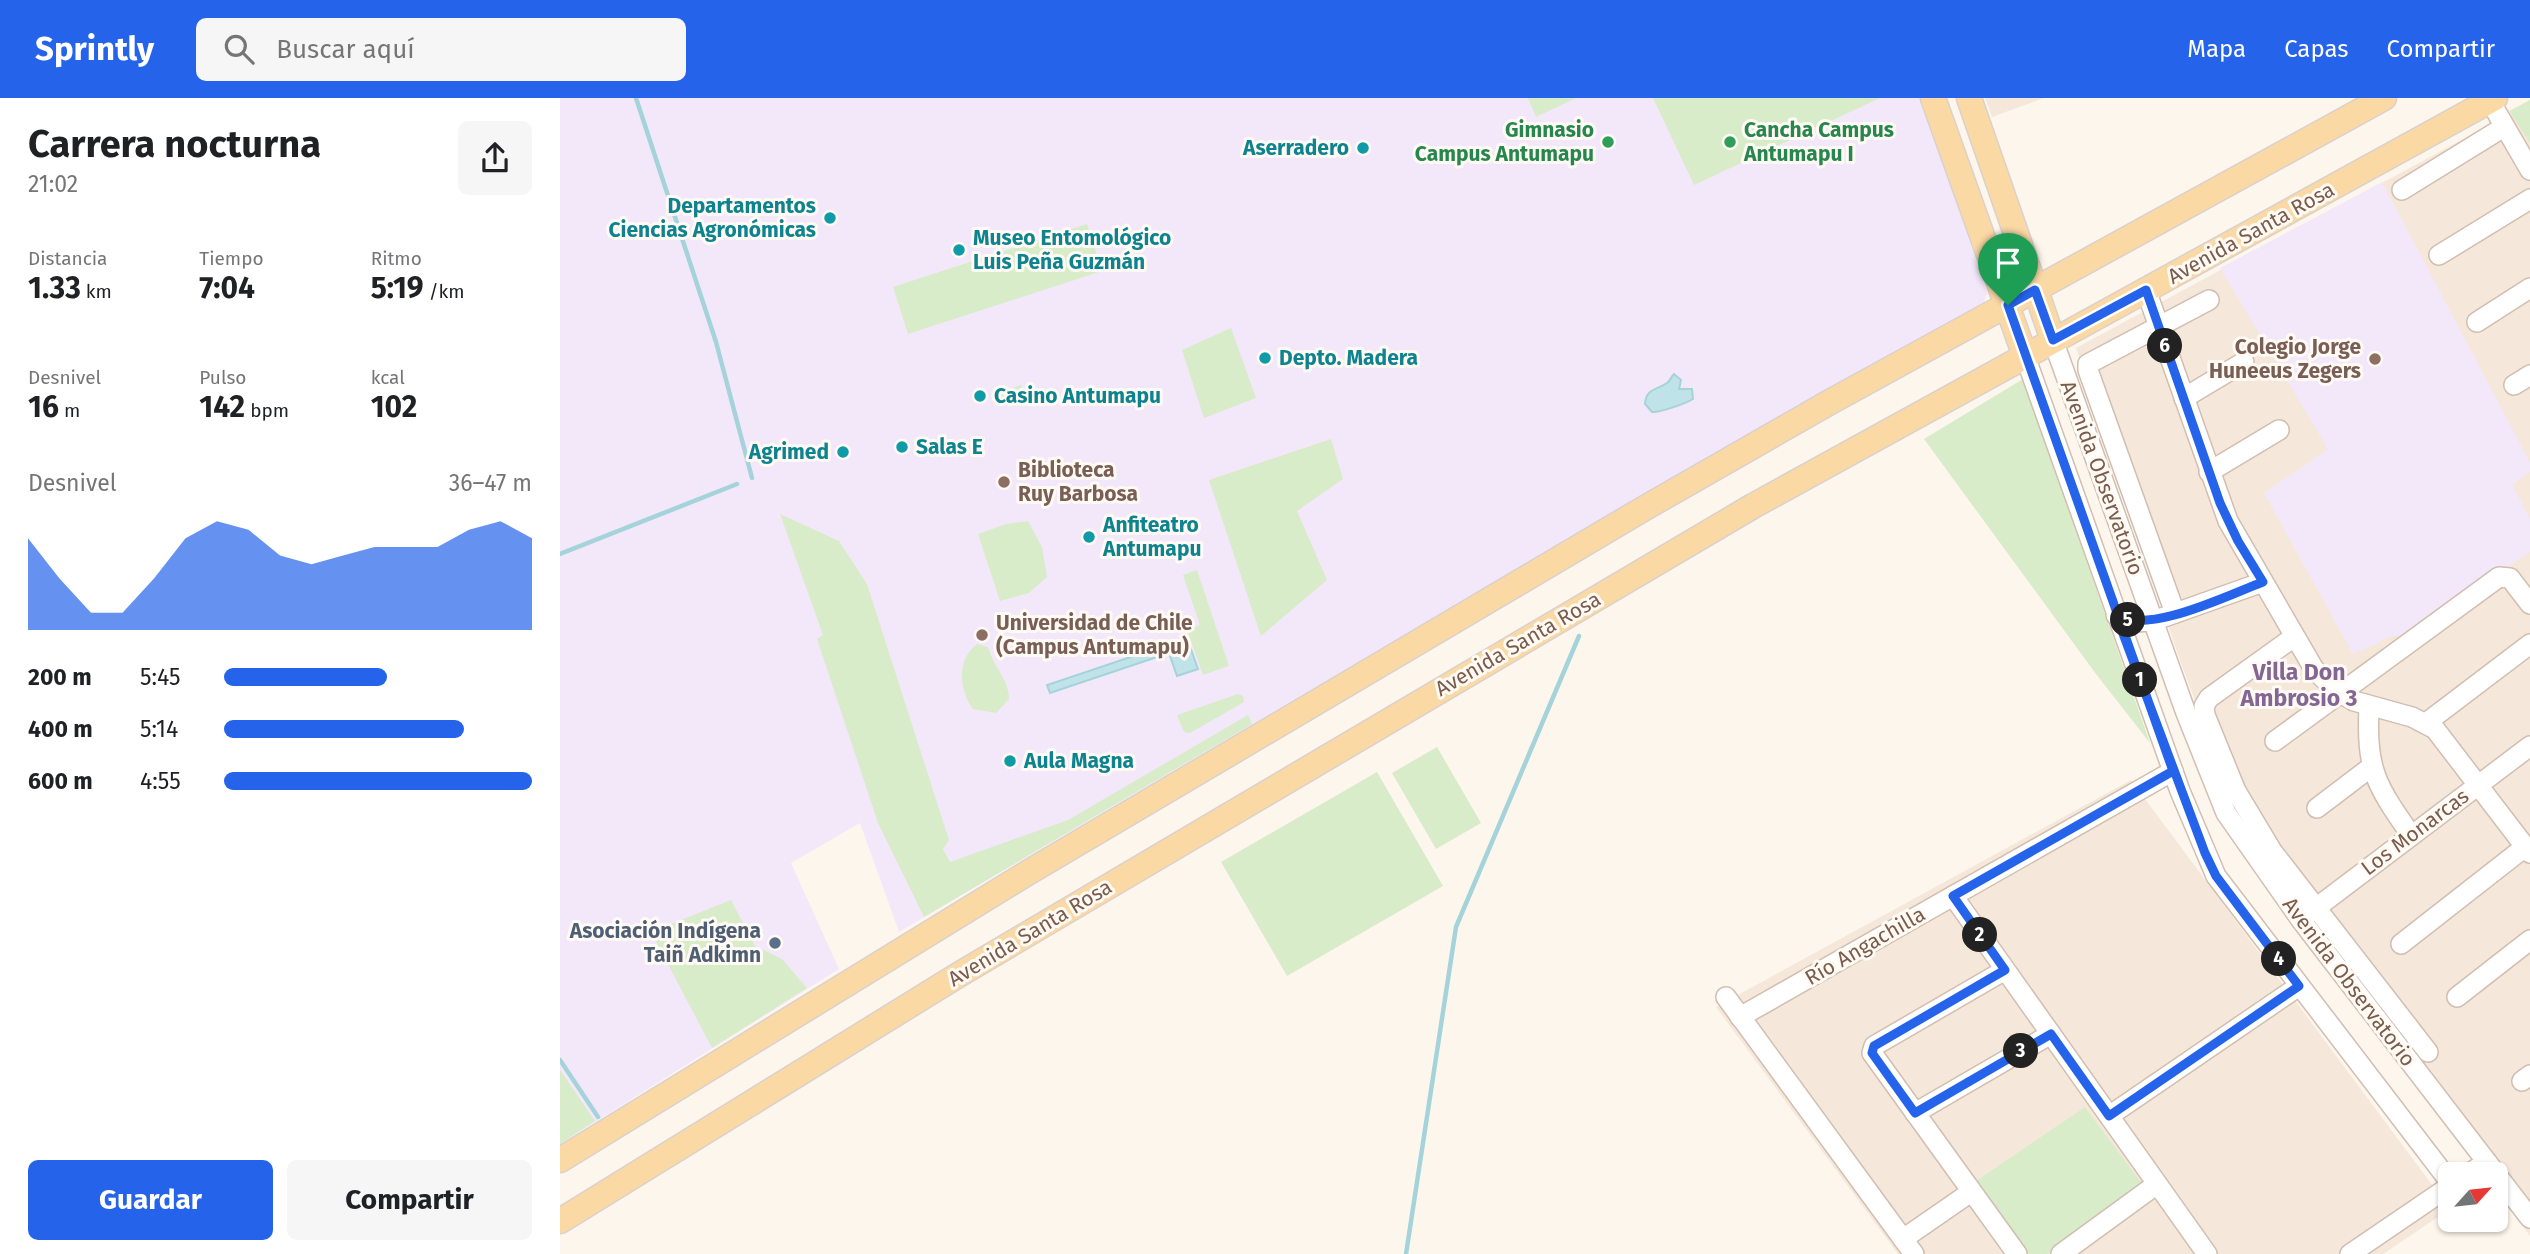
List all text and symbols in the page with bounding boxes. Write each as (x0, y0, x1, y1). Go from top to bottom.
search box (196, 18, 686, 81)
text: Sprintly (35, 29, 154, 69)
icon: search (220, 30, 258, 68)
text: Buscar aquí (276, 34, 415, 65)
text: Mapa (2187, 35, 2246, 63)
text: Capas (2284, 35, 2348, 63)
text: Compartir (2386, 35, 2495, 63)
place label: Gimnasio Campus Antumapu (1415, 117, 1594, 167)
place label: Cancha Campus Antumapu I (1743, 117, 1894, 167)
text: Carrera nocturna (28, 121, 321, 167)
button: share (458, 121, 532, 195)
marker: Gimnasio Campus Antumapu (1600, 134, 1616, 150)
marker: Cancha Campus Antumapu I (1722, 134, 1738, 150)
place label: Aserradero (1242, 135, 1349, 161)
marker: Aserradero (1355, 140, 1371, 156)
text: 21:02 (28, 170, 78, 198)
street label: Avenida Santa Rosa (2163, 176, 2339, 290)
place label: Departamentos Ciencias Agronómicas (609, 193, 816, 243)
marker: Departamentos Ciencias Agronómicas (822, 210, 838, 226)
place label: Museo Entomológico Luis Peña Guzmán (973, 225, 1171, 275)
pin (1978, 233, 2038, 305)
marker: Museo Entomológico Luis Peña Guzmán (951, 242, 967, 258)
icon: arrive (1989, 244, 2027, 282)
text: Distancia (28, 247, 107, 270)
text: Tiempo (199, 247, 264, 270)
text: Ritmo (371, 247, 422, 270)
text: 1.33 (28, 270, 81, 306)
text: 7:04 (199, 270, 255, 306)
text: 5:19 (371, 270, 424, 306)
text: km (81, 280, 112, 303)
text: /km (424, 280, 465, 303)
pin: 6 (2148, 328, 2182, 364)
text: 6 (2159, 334, 2170, 357)
place label: Colegio Jorge Huneeus Zegers (2209, 334, 2361, 384)
place label: Depto. Madera (1279, 345, 1418, 371)
marker: Depto. Madera (1257, 350, 1273, 366)
marker: Colegio Jorge Huneeus Zegers (2367, 351, 2383, 367)
text: Desnivel (28, 366, 101, 389)
text: Pulso (199, 366, 246, 389)
text: kcal (371, 366, 405, 389)
street label: Avenida Observatorio (2055, 377, 2149, 579)
place label: Casino Antumapu (994, 383, 1161, 409)
marker: Casino Antumapu (972, 388, 988, 404)
text: 16 (28, 389, 59, 425)
text: 142 (199, 389, 245, 425)
text: 102 (371, 389, 417, 425)
text: m (59, 399, 80, 422)
text: bpm (245, 399, 289, 422)
place label: Salas E (916, 434, 983, 460)
place label: Agrimed (748, 439, 829, 465)
marker: Salas E (894, 439, 910, 455)
marker: Agrimed (835, 444, 851, 460)
place label: Biblioteca Ruy Barbosa (1018, 457, 1138, 507)
text: Desnivel (28, 469, 117, 497)
text: 36–47 m (449, 469, 532, 497)
marker: Biblioteca Ruy Barbosa (996, 474, 1012, 490)
place label: Anfiteatro Antumapu (1102, 512, 1201, 562)
marker: Anfiteatro Antumapu (1081, 529, 1097, 545)
street label: Avenida Santa Rosa (1431, 586, 1605, 702)
pin: 5 (2110, 602, 2146, 638)
text: 5 (2122, 608, 2133, 631)
place label: Universidad de Chile (Campus Antumapu) (996, 610, 1193, 660)
marker: Universidad de Chile (Campus Antumapu) (974, 627, 990, 643)
district label: Villa Don Ambrosio 3 (2239, 658, 2358, 712)
pin: 1 (2122, 662, 2158, 698)
text: 200 m (28, 663, 92, 691)
text: 5:45 (140, 663, 180, 691)
text: 1 (2135, 668, 2144, 691)
text: 400 m (28, 715, 93, 743)
text: 5:14 (140, 715, 178, 743)
place label: Aula Magna (1023, 748, 1134, 774)
marker: Aula Magna (1002, 753, 1018, 769)
text: 600 m (28, 767, 93, 795)
text: 4:55 (140, 767, 181, 795)
street label: Los Monarcas (2356, 783, 2474, 881)
street label: Avenida Santa Rosa (943, 874, 1117, 992)
street label: Avenida Observatorio (2277, 892, 2421, 1072)
street label: Río Angachilla (1800, 901, 1930, 991)
place label: Asociación Indígena Taiñ Adkimn (569, 918, 761, 968)
pin: 2 (1962, 918, 1998, 952)
text: 2 (1975, 923, 1984, 946)
marker: Asociación Indígena Taiñ Adkimn (767, 935, 783, 951)
pin: 4 (2262, 942, 2296, 976)
text: 4 (2273, 947, 2284, 970)
pin: 3 (2004, 1034, 2038, 1068)
text: 3 (2016, 1039, 2025, 1062)
button: Guardar (28, 1160, 273, 1240)
button: Compartir (287, 1160, 532, 1240)
north arrow (2438, 1162, 2508, 1232)
map controls (2438, 1162, 2508, 1232)

